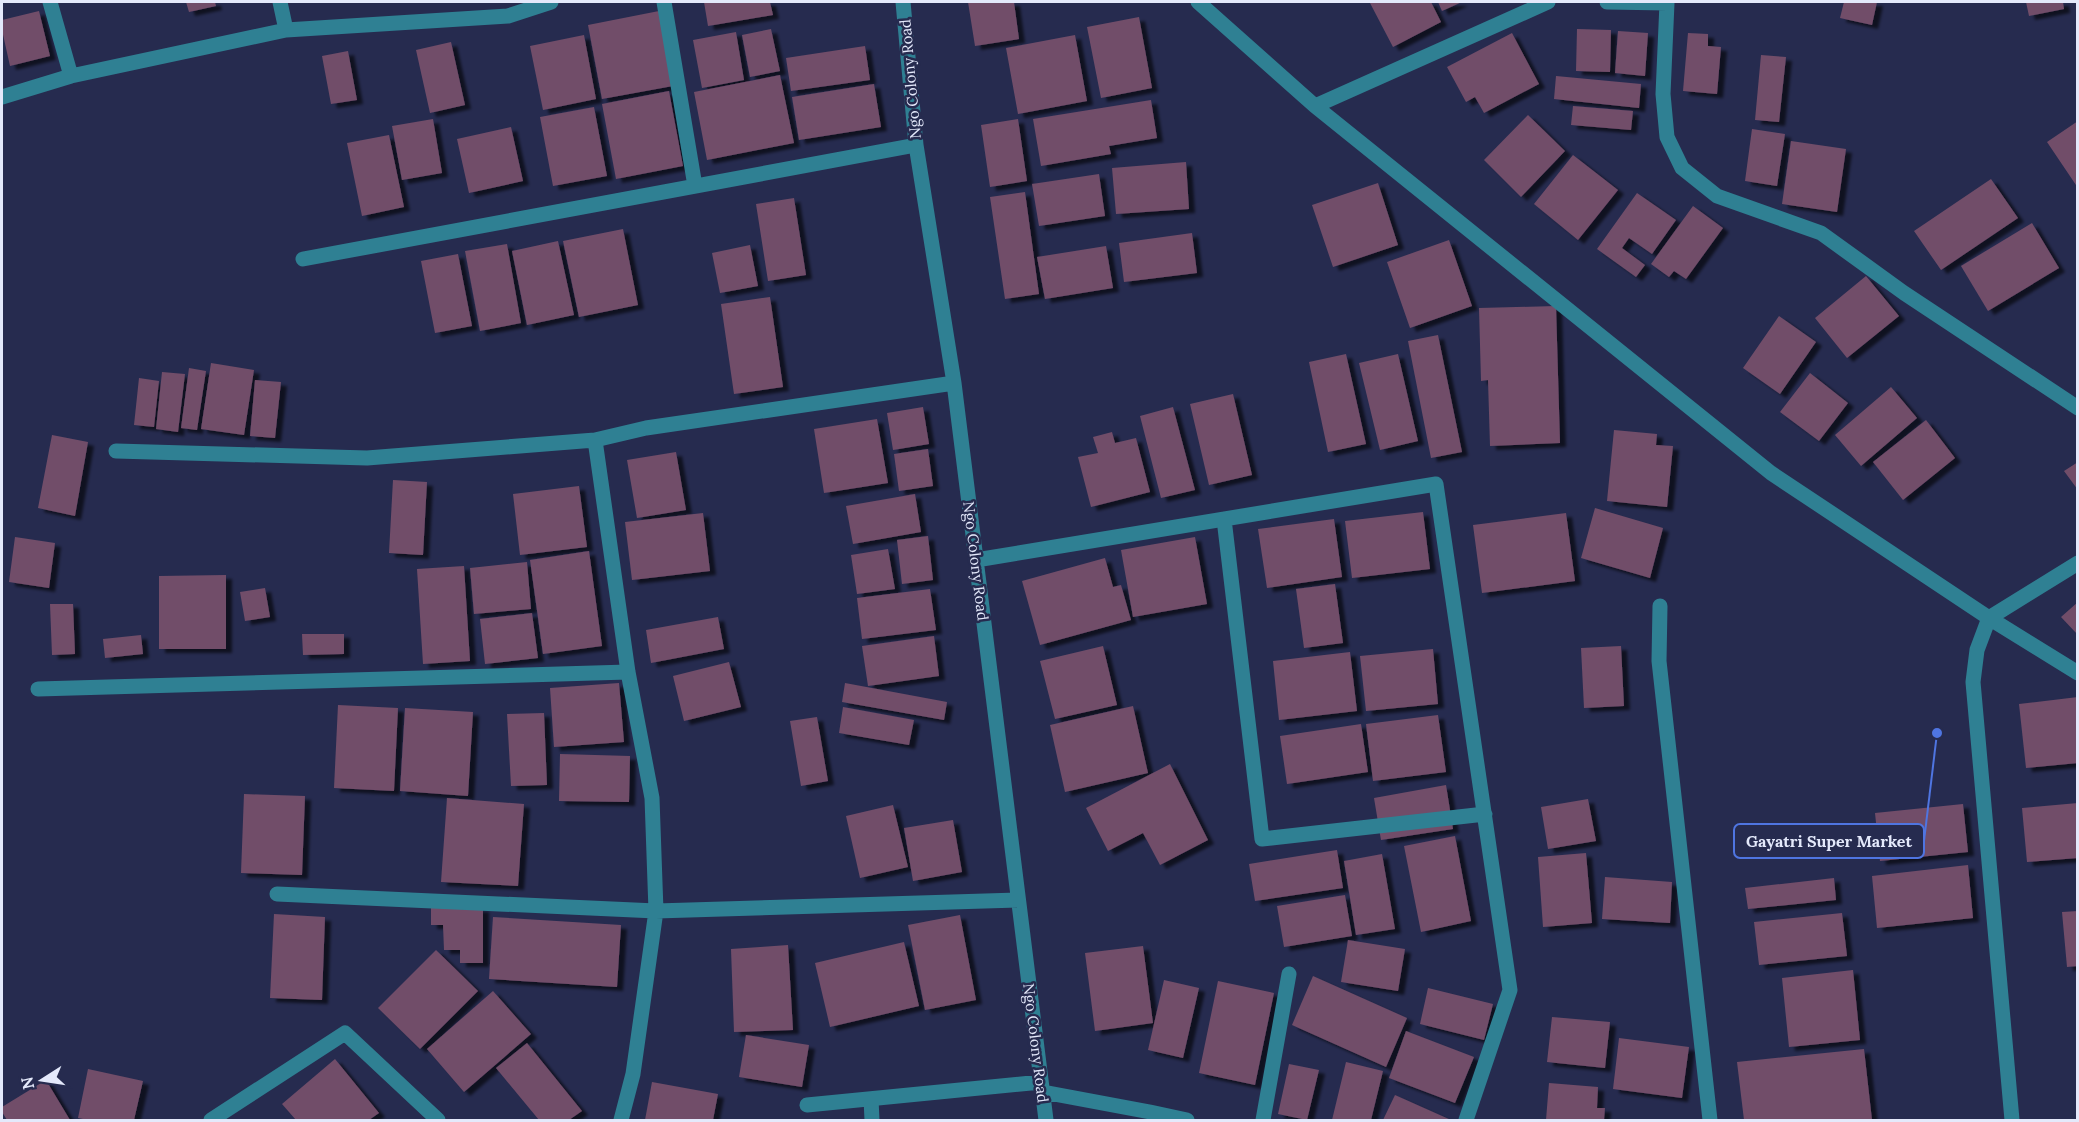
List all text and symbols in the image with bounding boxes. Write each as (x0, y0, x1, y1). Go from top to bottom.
street label: Ngo Colony Road (895, 18, 925, 140)
street label: Ngo Colony Road (959, 500, 993, 622)
callout: Gayatri Super Market (1734, 824, 1924, 858)
text: Gayatri Super Market (1746, 831, 1912, 851)
street label: Ngo Colony Road (1019, 982, 1053, 1104)
north arrow (12, 1050, 72, 1110)
text: N (16, 1075, 38, 1091)

